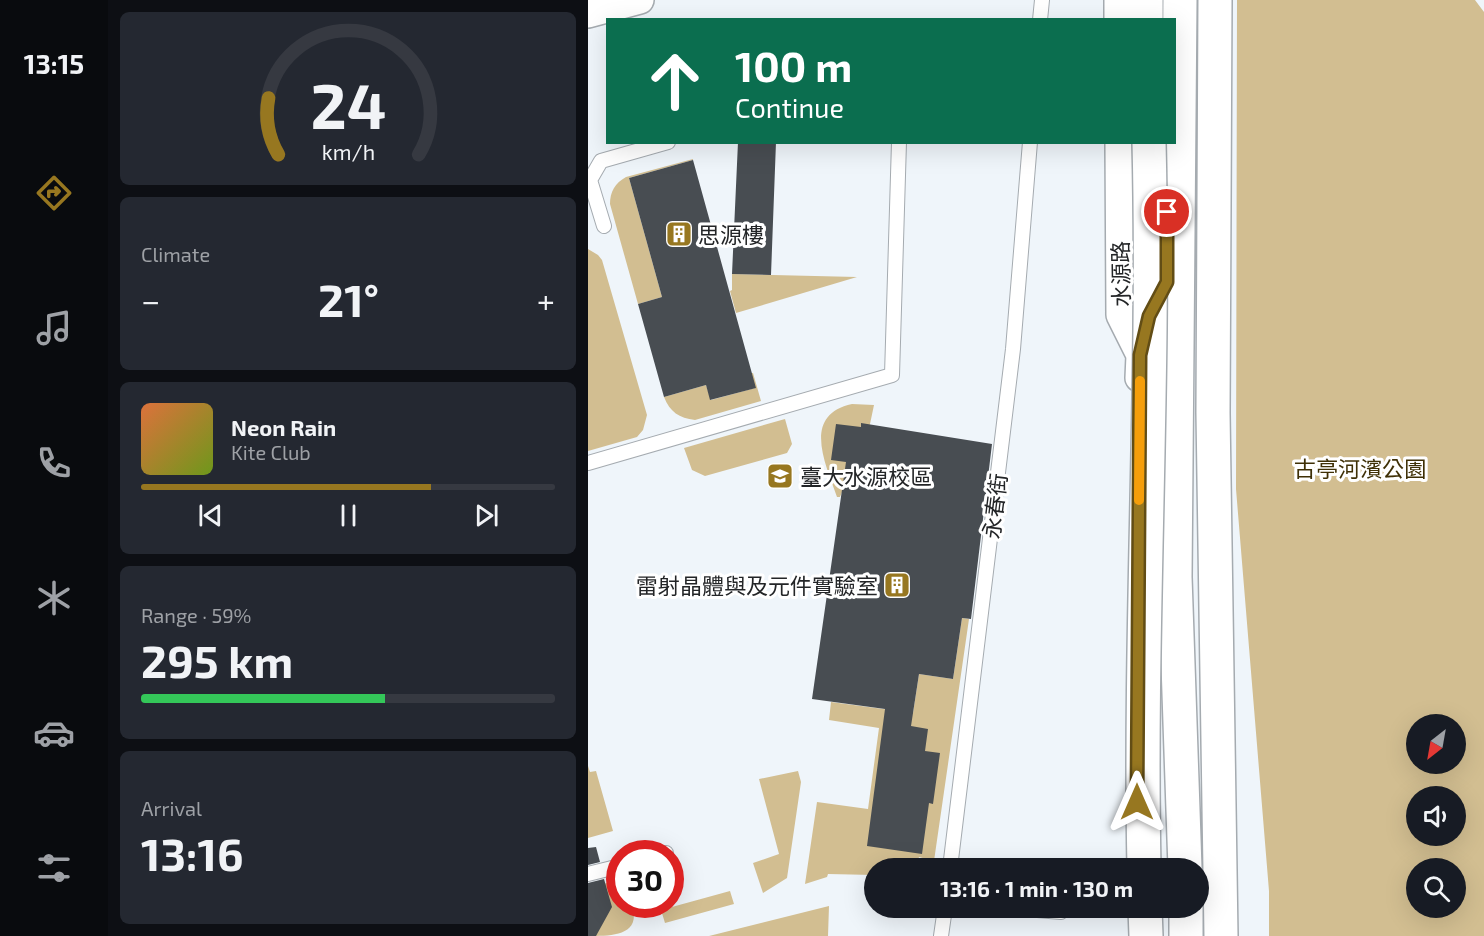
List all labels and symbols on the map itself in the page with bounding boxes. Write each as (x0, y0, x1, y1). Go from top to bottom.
pin (1141, 186, 1192, 237)
building icon: 思源樓 (664, 219, 694, 249)
place label: 思源樓 (698, 221, 764, 247)
street label: 水源路 (1106, 241, 1134, 307)
park label: 古亭河濱公園 (1294, 455, 1426, 481)
school or university icon: 臺大水源校區 (765, 461, 795, 491)
place label: 臺大水源校區 (800, 463, 932, 489)
street label: 永春街 (977, 472, 1011, 540)
building icon: 雷射晶體與及元件實驗室 (882, 570, 912, 600)
place label: 雷射晶體與及元件實驗室 (636, 572, 878, 598)
north arrow (1406, 714, 1466, 774)
position arrow (1105, 770, 1169, 834)
speed limit sign: 30 (606, 840, 684, 918)

